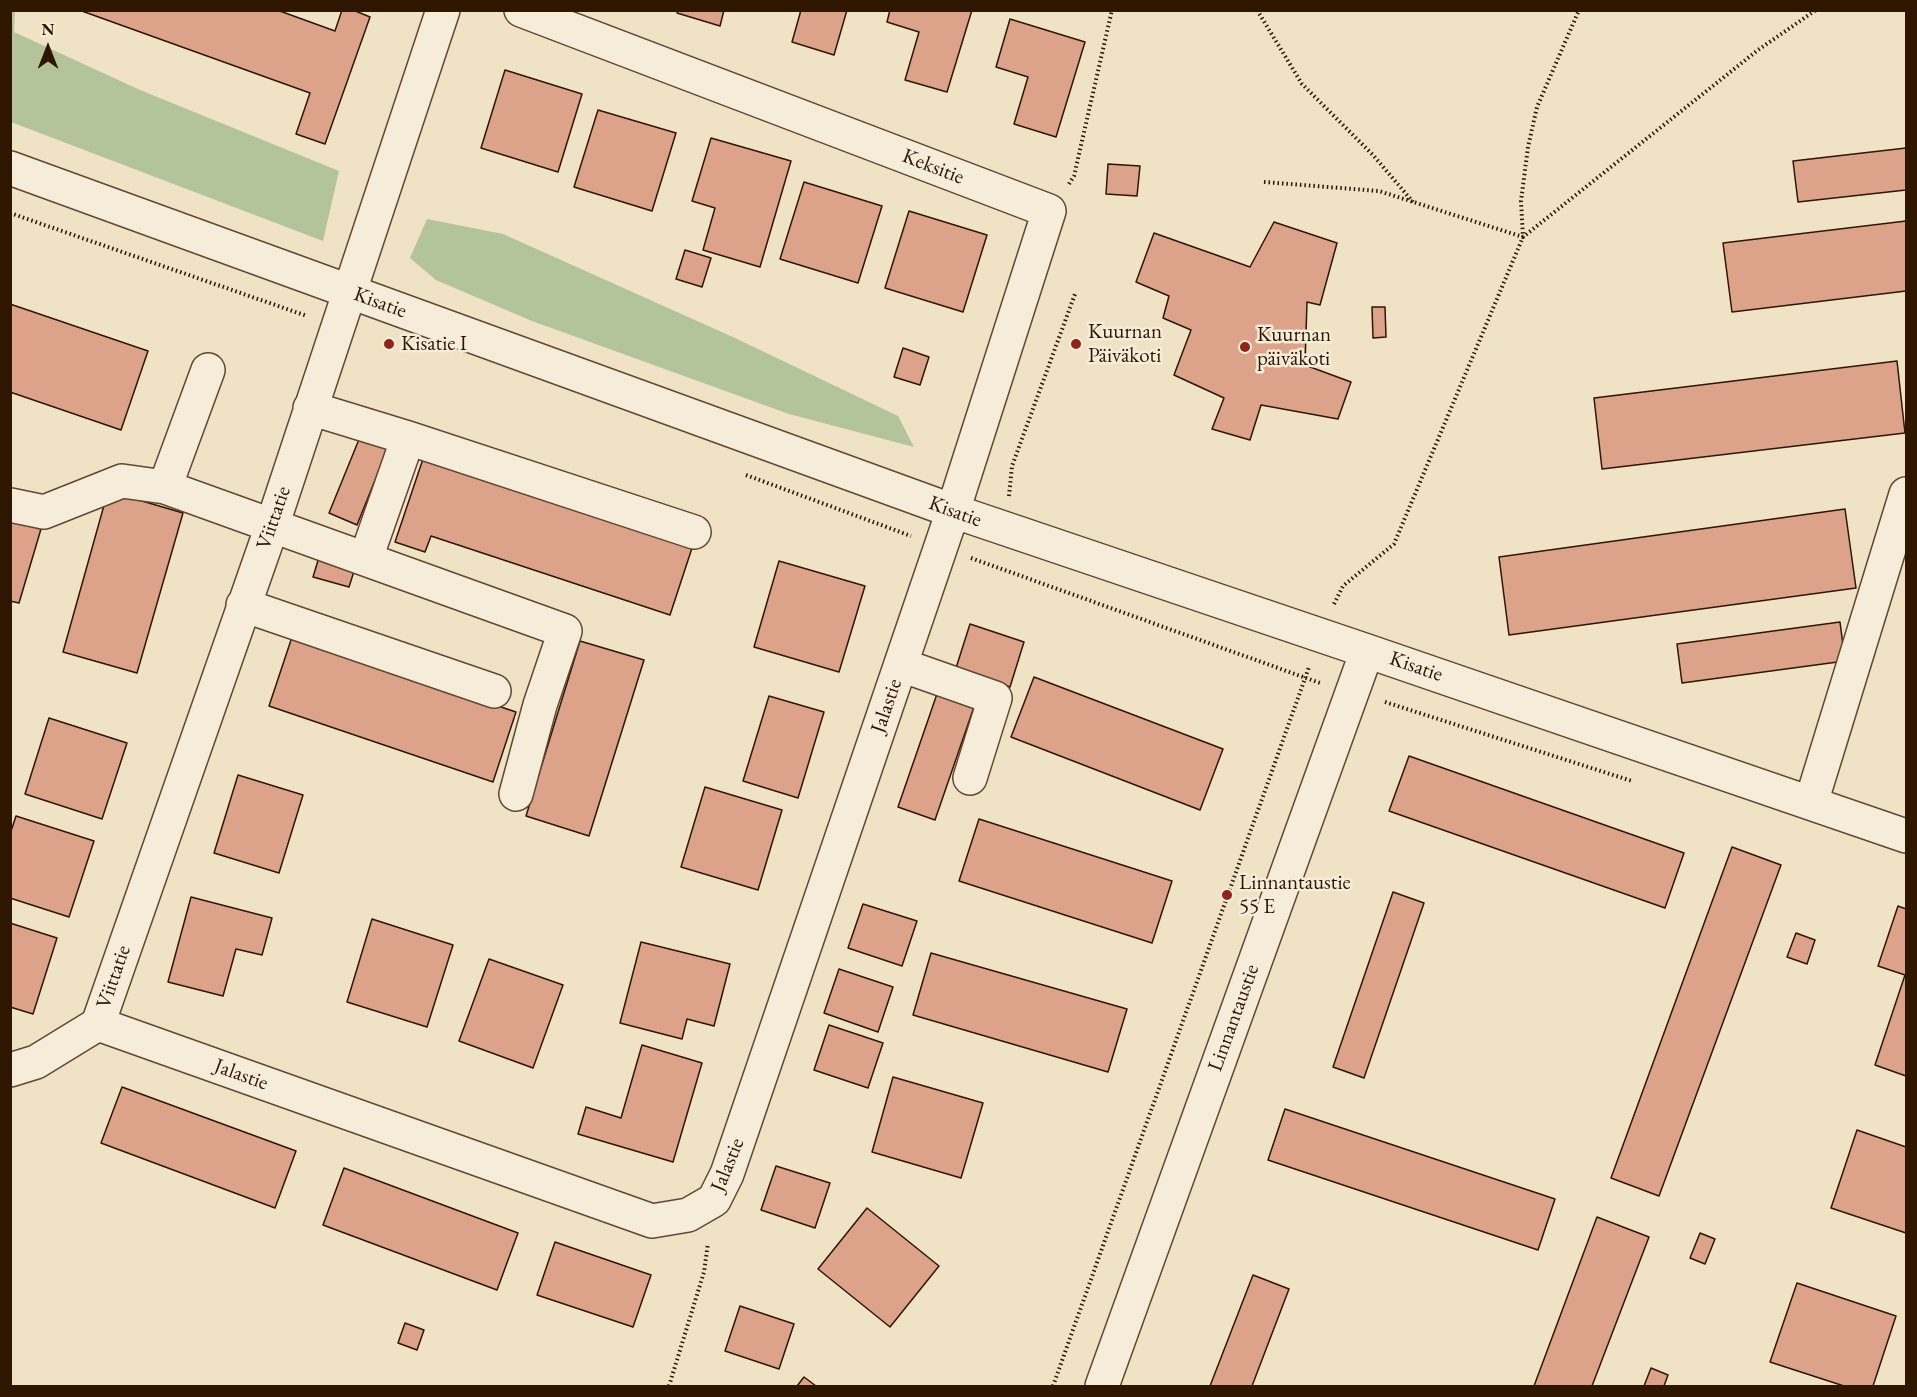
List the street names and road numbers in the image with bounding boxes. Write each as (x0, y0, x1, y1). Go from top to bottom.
street label: Keksitie (899, 144, 967, 190)
street label: Kisatie (350, 282, 410, 324)
street label: Viittatie (251, 483, 297, 553)
street label: Kisatie (925, 491, 985, 533)
street label: Kisatie (1386, 646, 1446, 688)
street label: Jalastie (866, 676, 908, 736)
street label: Viittatie (91, 942, 137, 1012)
street label: Linnantaustie (1203, 961, 1265, 1075)
street label: Jalastie (211, 1054, 271, 1096)
street label: Jalastie (706, 1134, 750, 1196)

